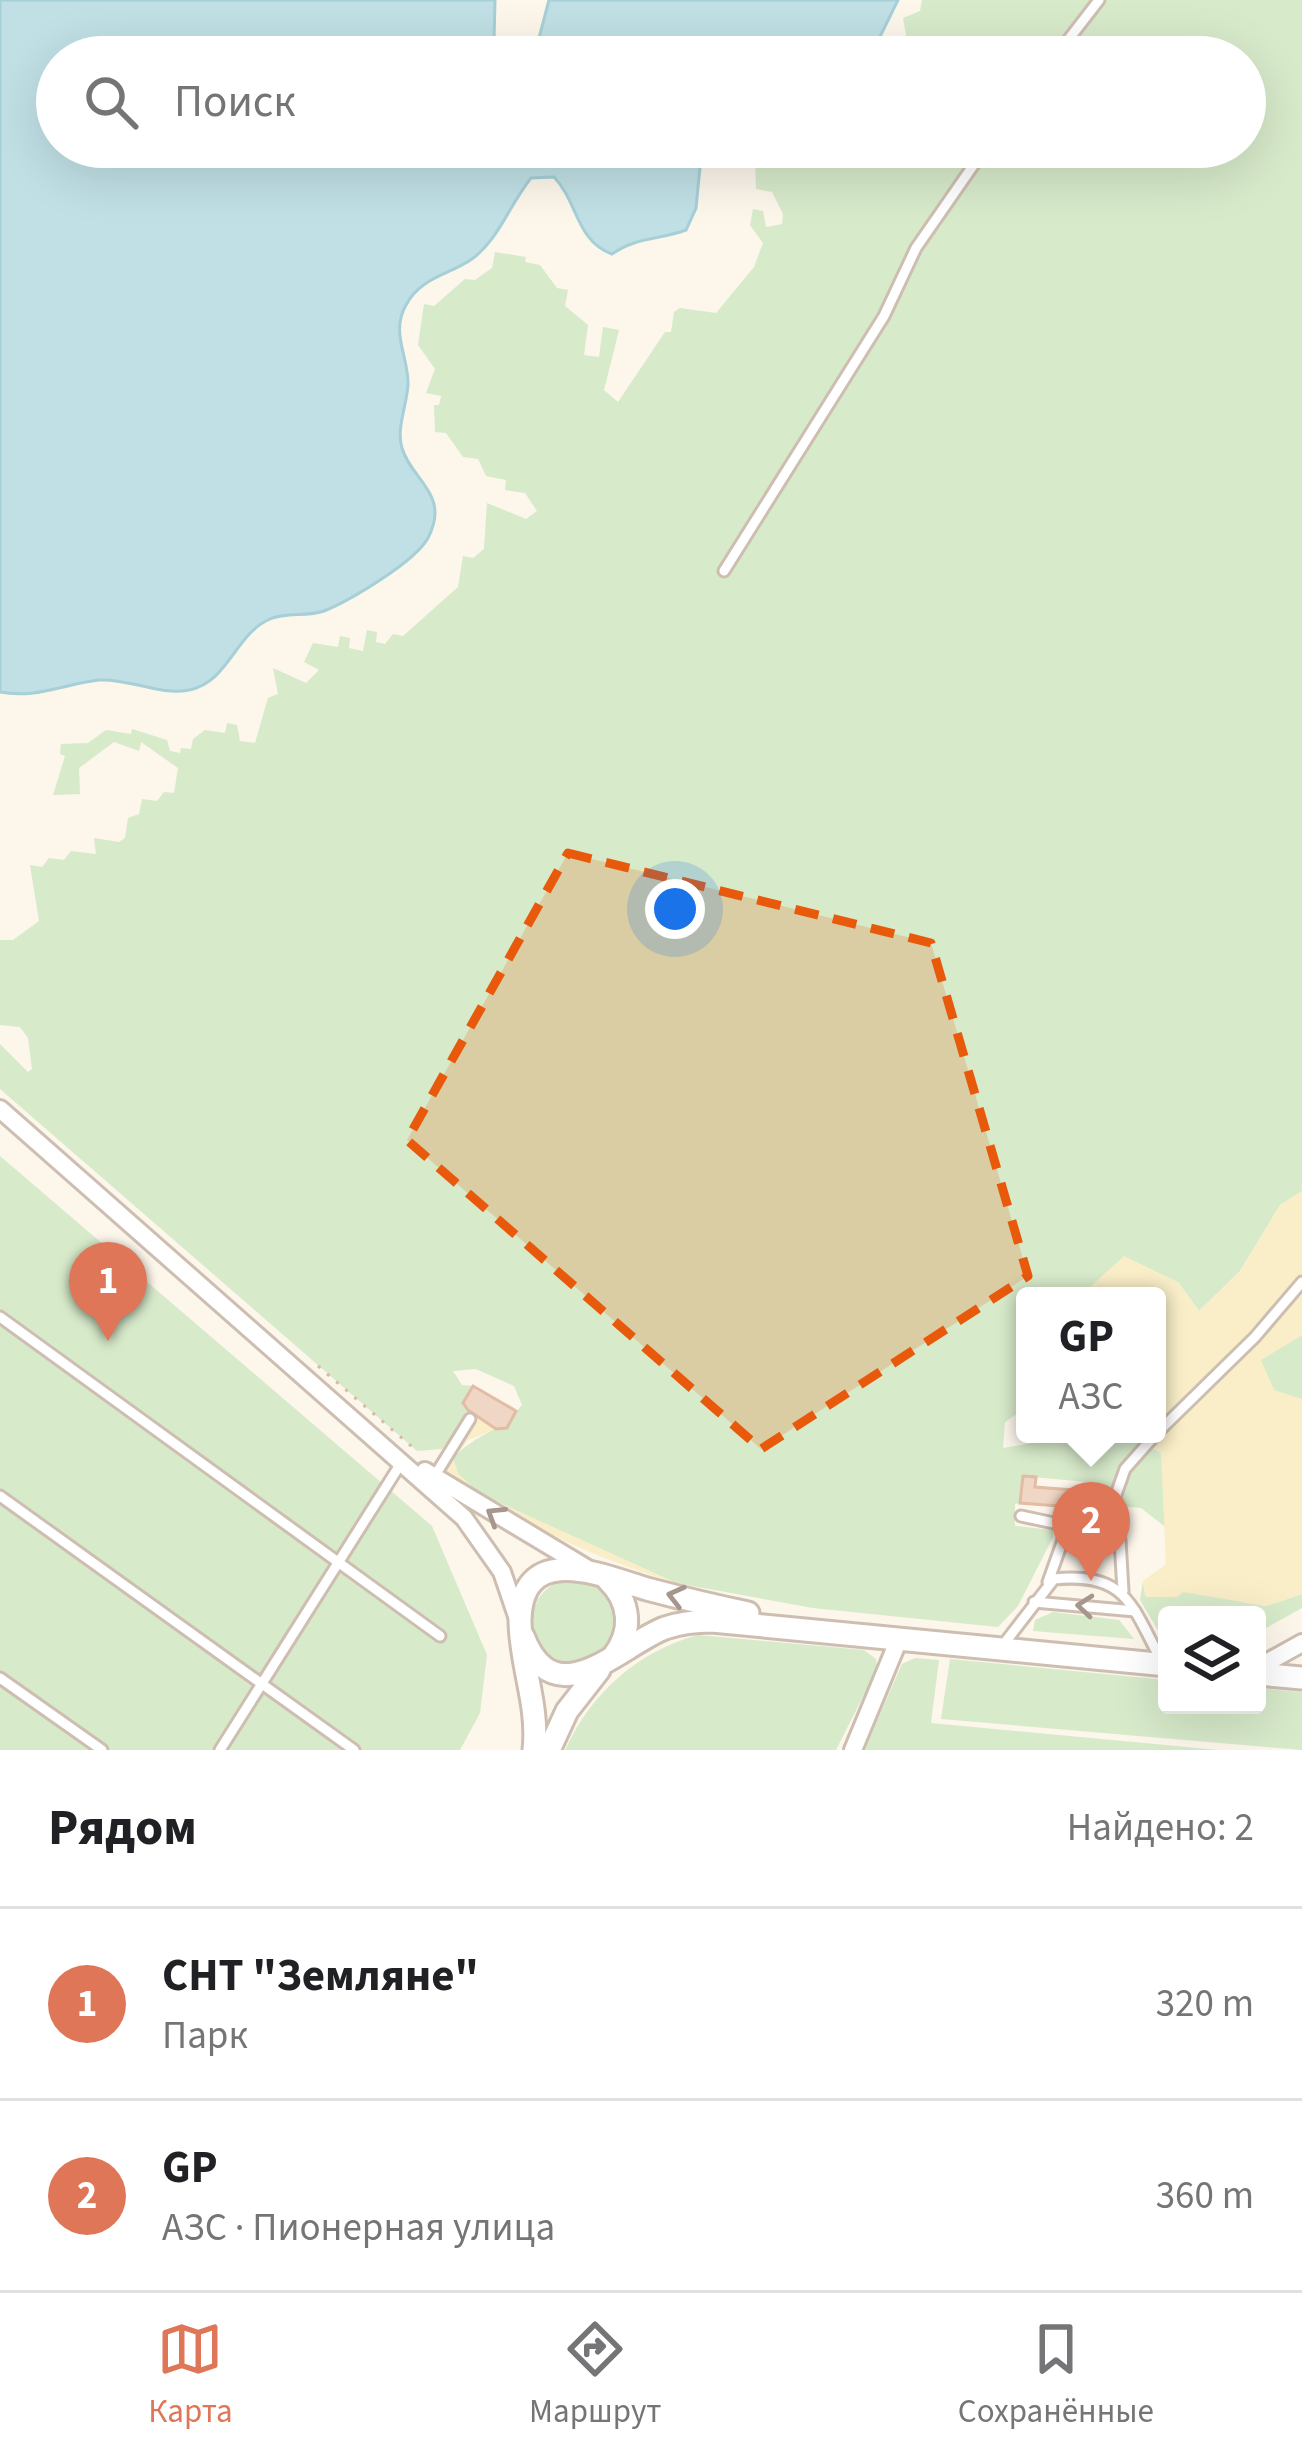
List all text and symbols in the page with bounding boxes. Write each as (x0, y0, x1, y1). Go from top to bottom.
search box (36, 36, 1266, 168)
icon: search (78, 69, 144, 135)
text: Поиск (174, 70, 296, 134)
your location (645, 879, 705, 939)
pin: 1 (69, 1242, 147, 1341)
popup (1016, 1287, 1166, 1443)
text: GP (1059, 1305, 1114, 1369)
text: АЗС (1059, 1369, 1123, 1425)
pin: 2 (1052, 1482, 1130, 1581)
one-way arrow (486, 1507, 508, 1529)
one-way arrow (666, 1585, 686, 1610)
one-way arrow (1075, 1594, 1094, 1619)
map controls (1158, 1606, 1266, 1714)
button: layers (1158, 1606, 1266, 1714)
text: Рядом (48, 1792, 197, 1864)
text: Найдено: 2 (1067, 1800, 1254, 1856)
text: СНТ "Земляне" (162, 1944, 479, 2008)
text: 1 (77, 1976, 97, 2032)
text: 320 m (1156, 1976, 1254, 2032)
text: Парк (162, 2008, 248, 2064)
text: GP (162, 2136, 218, 2200)
text: 2 (77, 2168, 97, 2224)
text: 360 m (1156, 2168, 1254, 2224)
text: АЗС · Пионерная улица (162, 2200, 555, 2256)
tab: Карта (148, 2316, 233, 2435)
tab: Маршрут (529, 2316, 662, 2435)
tab: Сохранённые (958, 2316, 1154, 2435)

